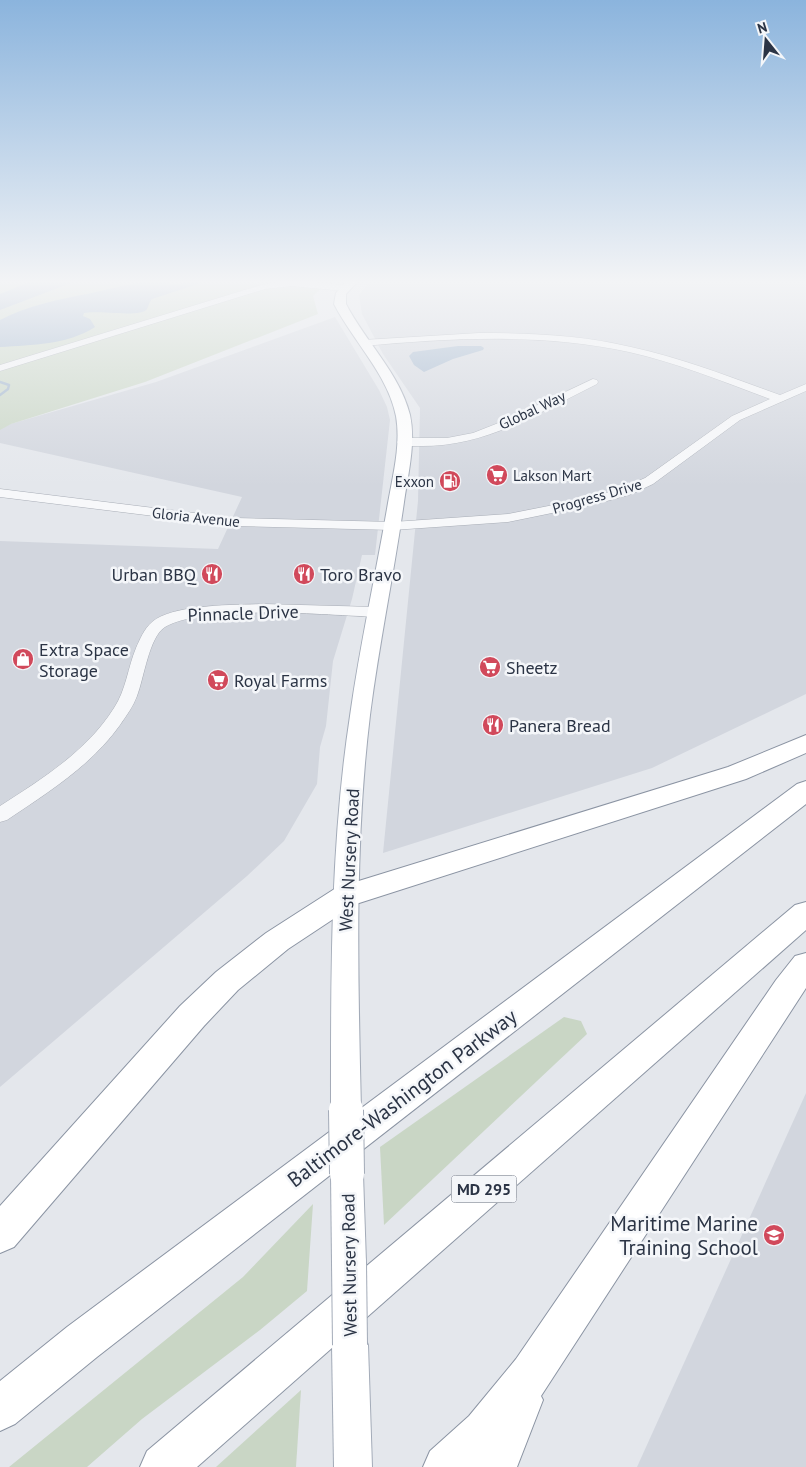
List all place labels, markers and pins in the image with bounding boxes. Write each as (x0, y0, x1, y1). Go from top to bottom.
supermarket icon: Lakson Mart (485, 463, 509, 487)
place label: Lakson Mart (513, 466, 592, 485)
fuel station icon: Exxon (438, 469, 462, 493)
place label: Exxon (395, 472, 434, 491)
restaurant icon: Urban BBQ (200, 562, 224, 586)
restaurant icon: Toro Bravo (292, 562, 316, 586)
place label: Urban BBQ (112, 563, 197, 586)
place label: Toro Bravo (320, 563, 402, 586)
place label: Extra Space Storage (39, 638, 129, 682)
shop icon: Extra Space Storage (11, 647, 35, 671)
supermarket icon: Sheetz (478, 655, 502, 679)
place label: Sheetz (506, 656, 558, 679)
supermarket icon: Royal Farms (206, 668, 230, 692)
place label: Royal Farms (234, 669, 327, 692)
restaurant icon: Panera Bread (481, 713, 505, 737)
place label: Panera Bread (509, 714, 611, 737)
place label: Maritime Marine Training School (610, 1210, 758, 1261)
school or university icon: Maritime Marine Training School (762, 1223, 786, 1247)

